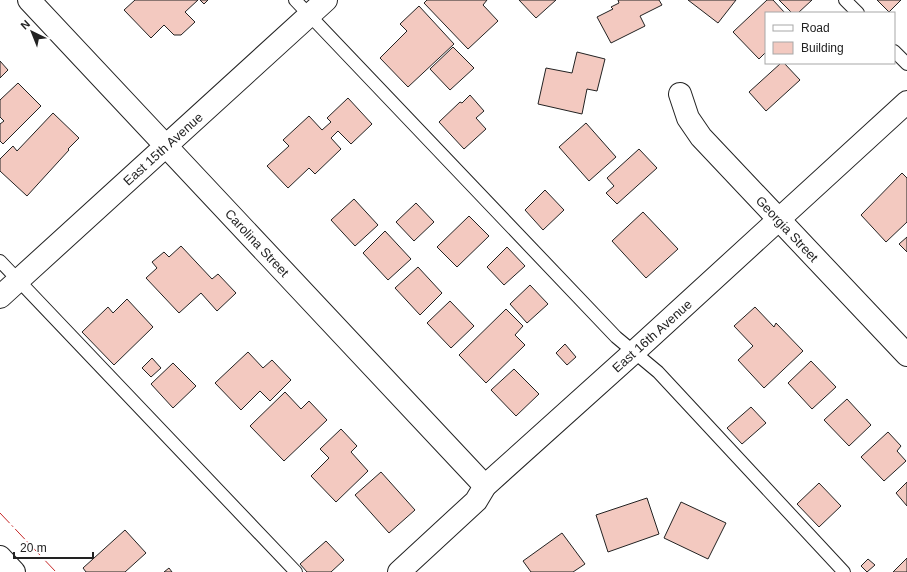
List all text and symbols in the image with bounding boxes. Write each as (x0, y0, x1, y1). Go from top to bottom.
north arrow (12, 12, 52, 52)
legend (765, 12, 895, 64)
text: N (18, 18, 32, 32)
text: Road (801, 21, 830, 35)
text: Building (801, 41, 844, 55)
street label: East 15th Avenue (120, 109, 206, 189)
street label: Georgia Street (753, 193, 822, 265)
street label: Carolina Street (222, 206, 292, 280)
street label: East 16th Avenue (609, 296, 695, 376)
scale bar (14, 534, 93, 560)
text: 20 m (20, 541, 47, 555)

